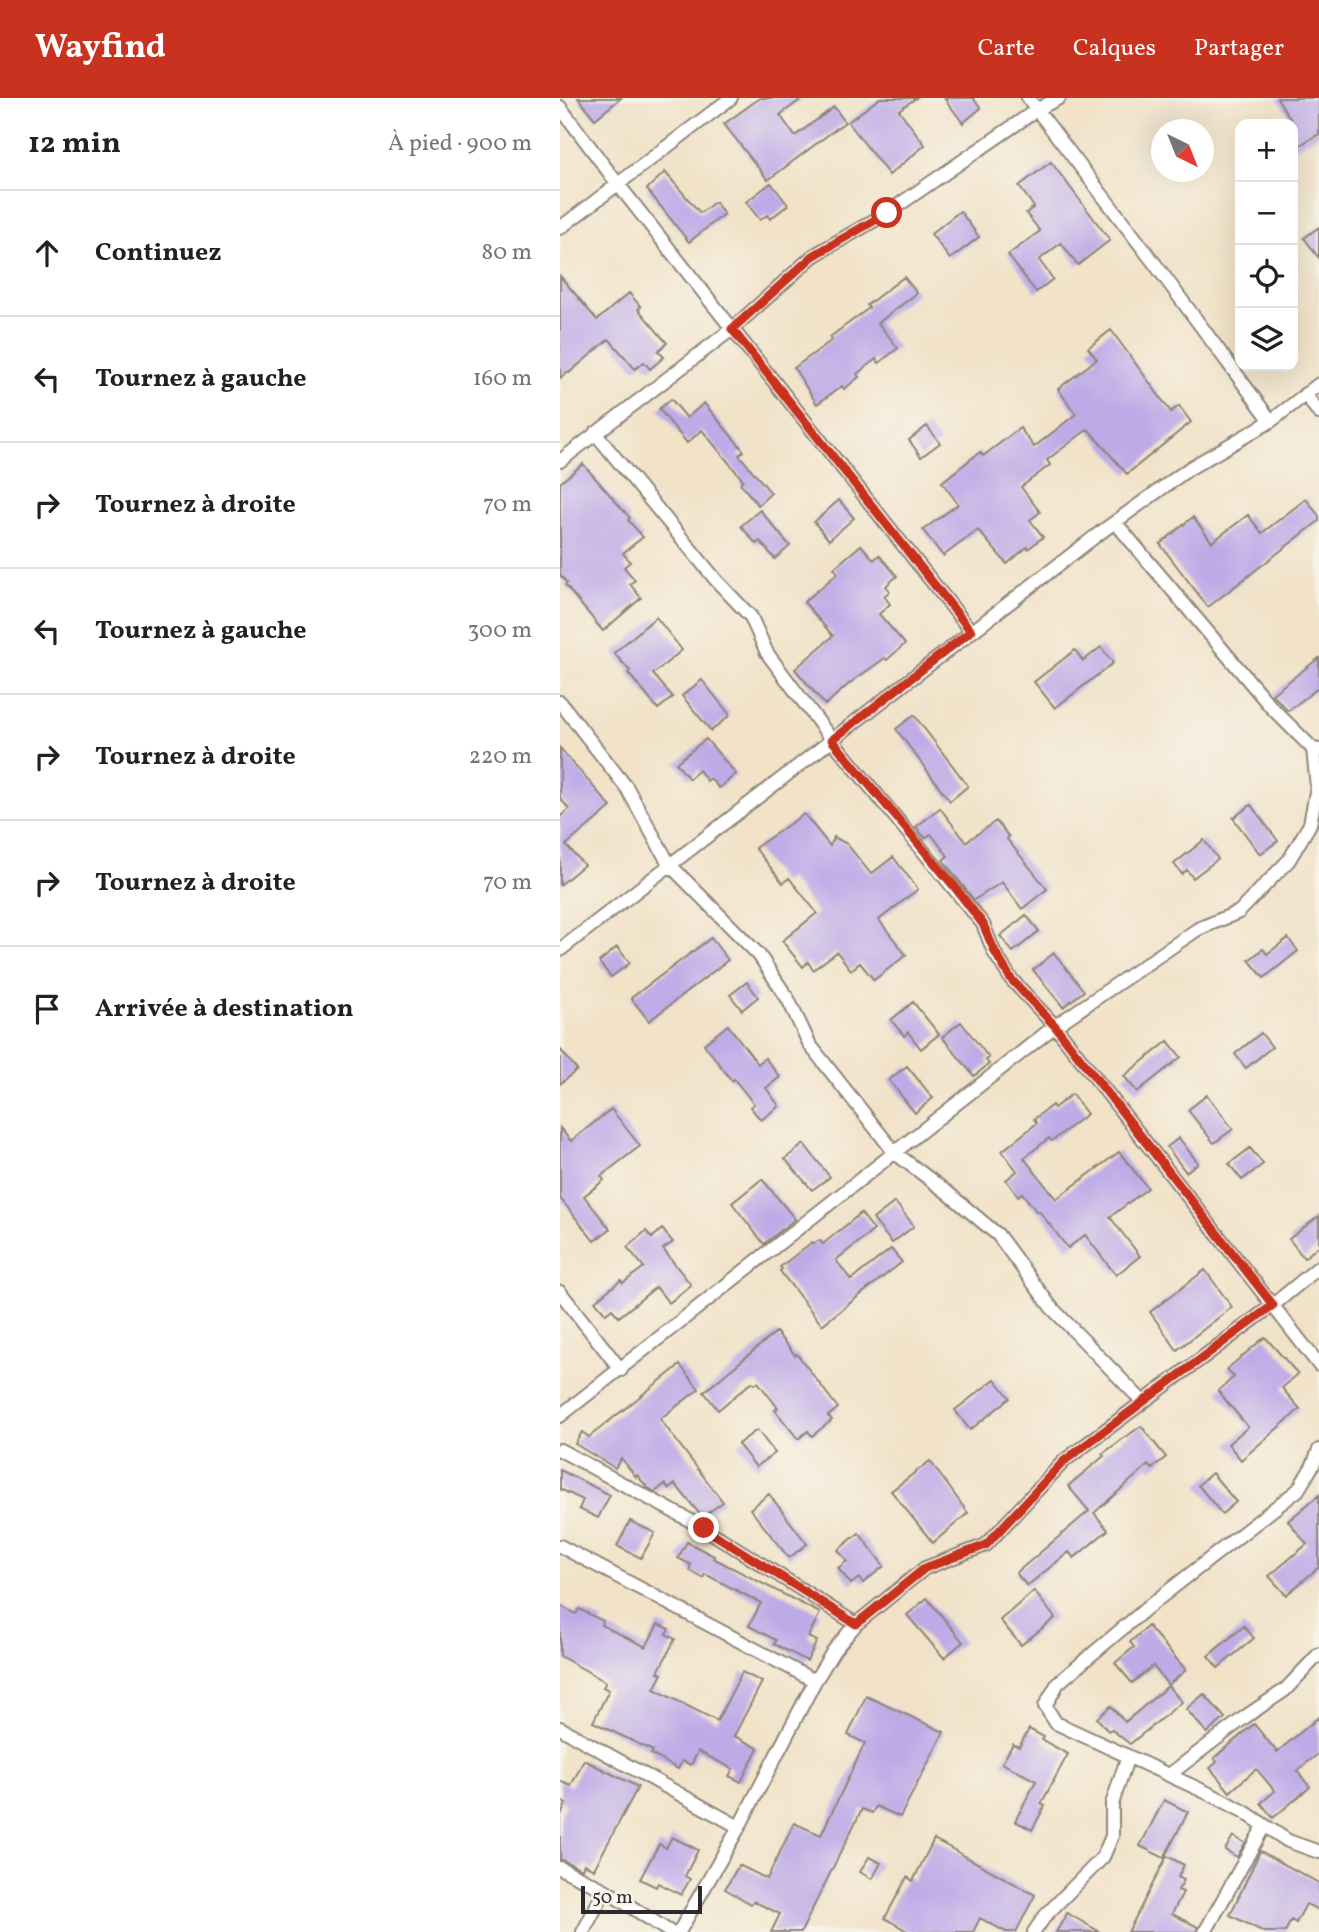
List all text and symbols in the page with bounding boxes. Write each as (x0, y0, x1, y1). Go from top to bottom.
text: Wayfind (35, 26, 166, 72)
text: Carte (978, 32, 1035, 66)
text: Calques (1073, 32, 1156, 66)
text: Partager (1194, 32, 1284, 66)
north arrow (1151, 119, 1214, 182)
map controls (1235, 119, 1298, 371)
button: + (1235, 119, 1298, 182)
text: 12 min (28, 123, 121, 165)
text: À pied · 900 m (388, 128, 532, 160)
button: − (1235, 182, 1298, 245)
route start (871, 197, 902, 228)
icon: ahead (28, 234, 66, 272)
text: Continuez (95, 235, 221, 271)
text: 80 m (482, 237, 532, 269)
button: locate (1235, 245, 1298, 308)
button: layers (1235, 308, 1298, 371)
icon: left (28, 360, 66, 398)
text: Tournez à gauche (95, 361, 307, 397)
text: 160 m (473, 363, 532, 395)
icon: right (28, 486, 66, 524)
text: Tournez à droite (95, 487, 296, 523)
text: 70 m (483, 489, 532, 521)
icon: left (28, 612, 66, 650)
text: Tournez à gauche (95, 613, 307, 649)
text: 300 m (468, 615, 532, 647)
icon: right (28, 738, 66, 776)
text: Tournez à droite (95, 739, 296, 775)
text: 220 m (469, 741, 532, 773)
icon: right (28, 864, 66, 902)
text: Tournez à droite (95, 865, 296, 901)
text: 70 m (483, 867, 532, 899)
icon: arrive (28, 990, 66, 1028)
text: Arrivée à destination (95, 991, 354, 1027)
route end (688, 1512, 719, 1543)
scale bar (581, 1883, 702, 1915)
text: 50 m (592, 1885, 633, 1911)

